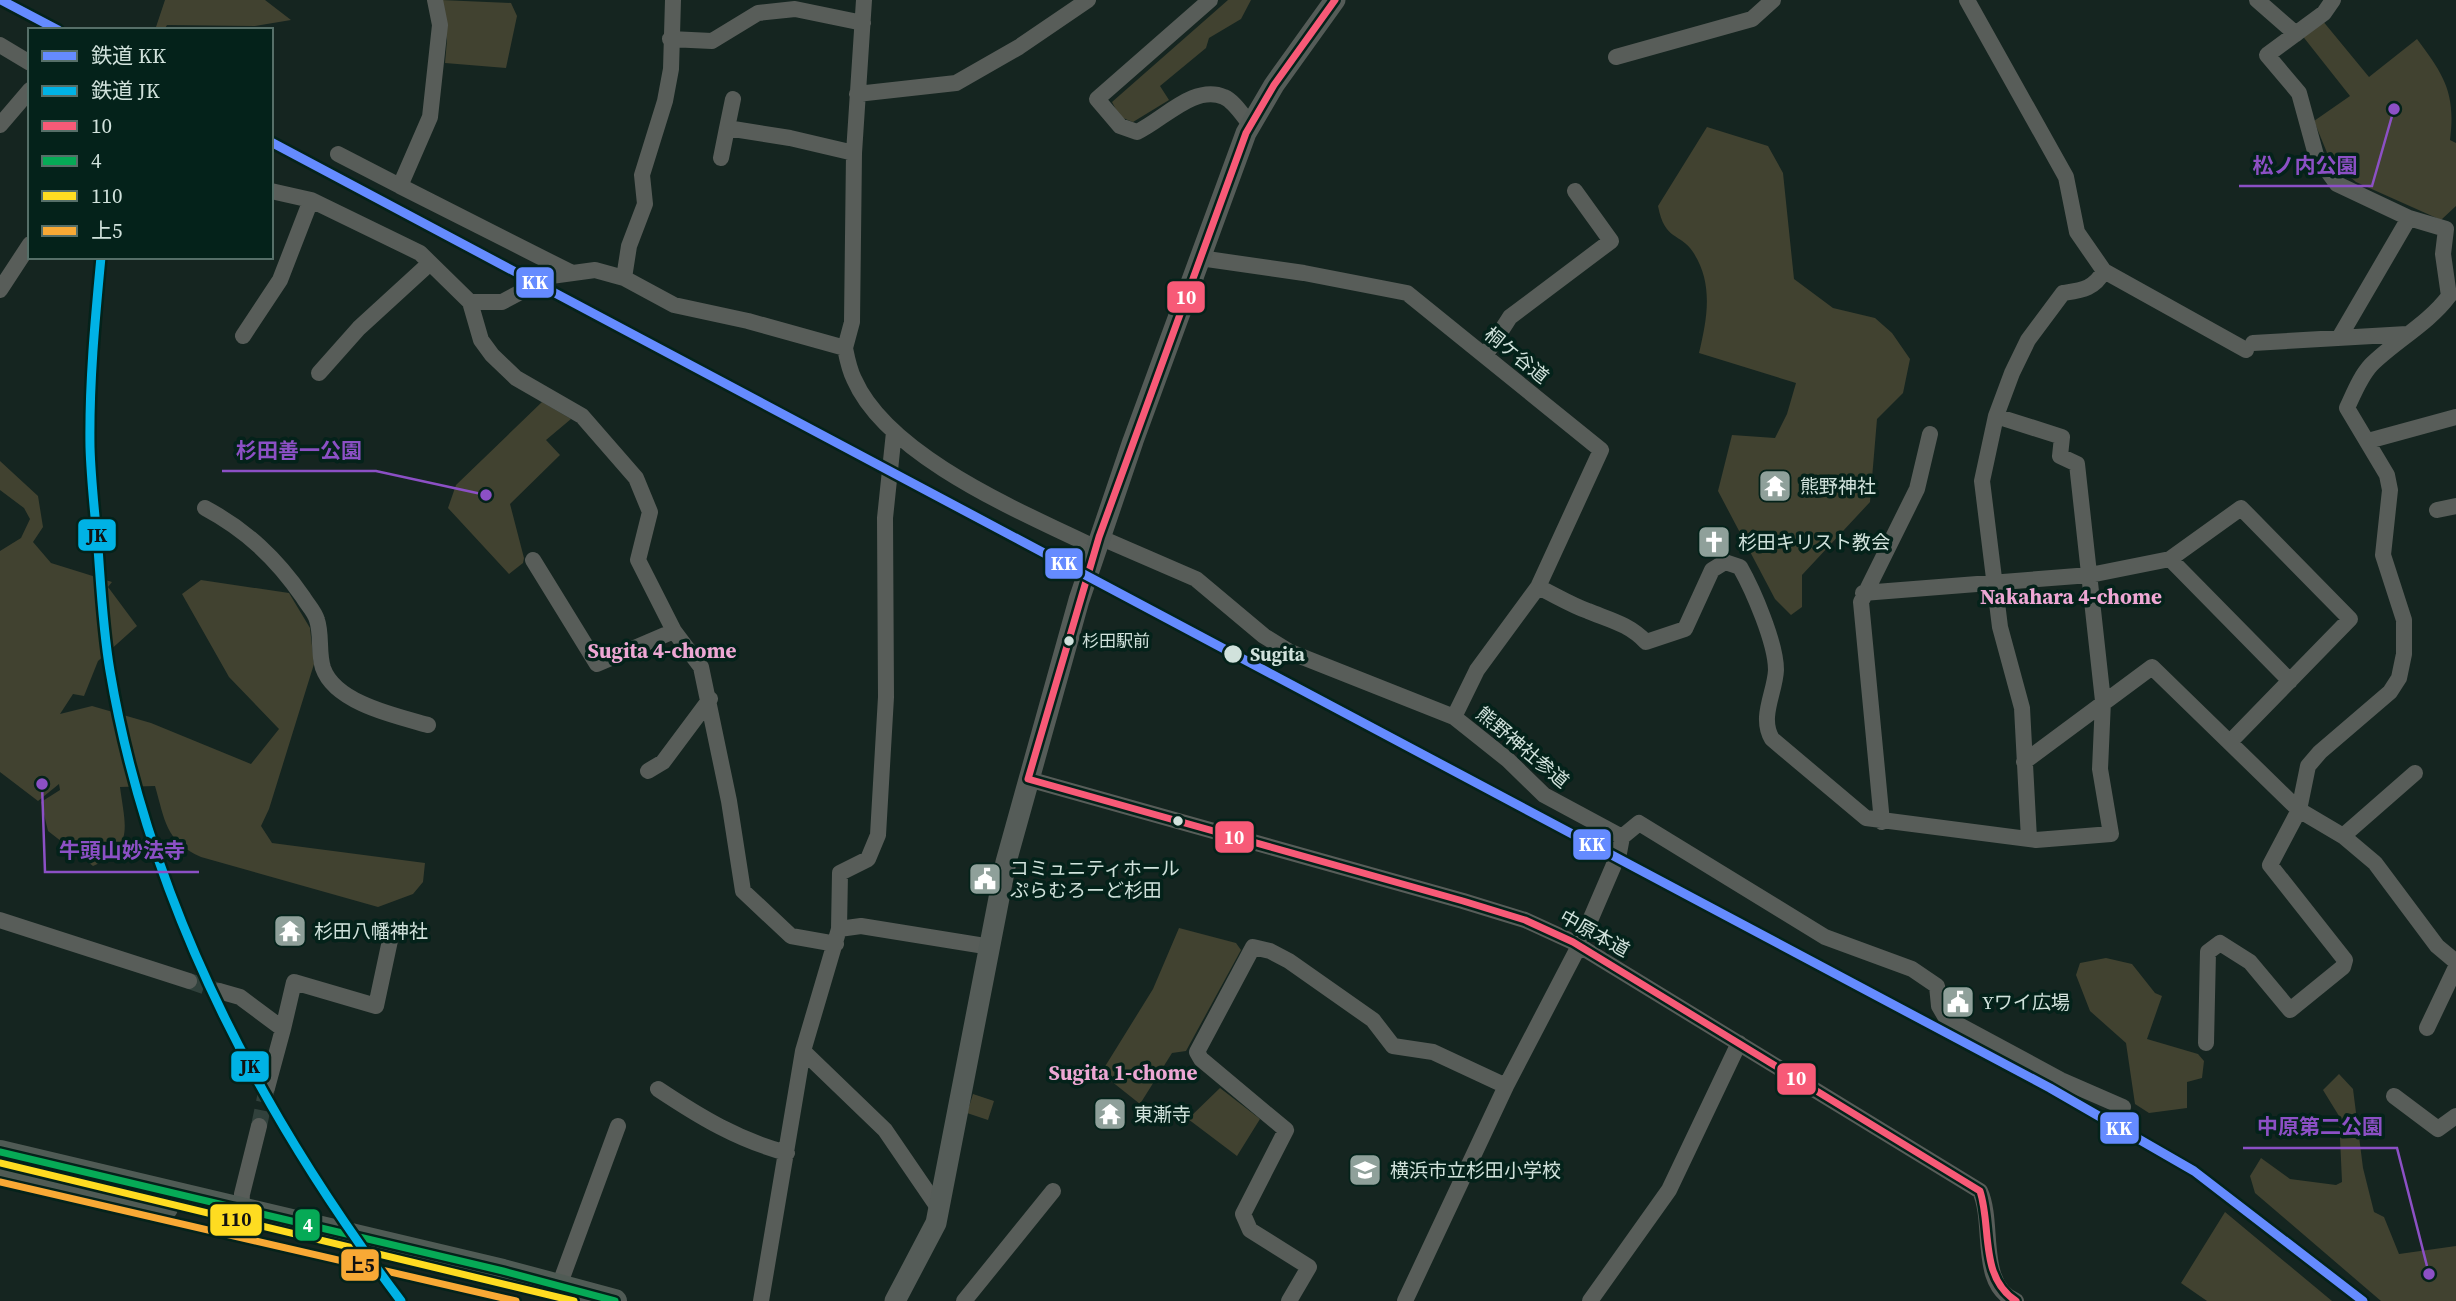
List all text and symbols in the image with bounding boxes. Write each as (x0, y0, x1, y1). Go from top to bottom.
legend (28, 28, 273, 259)
text: 鉄道 KK (91, 41, 166, 70)
text: 鉄道 JK (91, 76, 160, 105)
text: 10 (91, 111, 112, 140)
callout: 松ノ内公園 (2239, 144, 2372, 186)
text: 4 (91, 146, 102, 175)
text: 松ノ内公園 (2253, 151, 2358, 180)
text: 110 (91, 181, 123, 210)
text: 上5 (91, 216, 123, 245)
line badge: KK (515, 266, 555, 299)
text: KK (522, 269, 549, 295)
line badge: 10 (1166, 280, 1206, 314)
text: 10 (1176, 284, 1196, 310)
street label: 桐ケ谷道 (1479, 321, 1555, 389)
callout: 杉田善一公園 (222, 429, 376, 471)
text: 杉田善一公園 (236, 436, 362, 465)
temple icon: 熊野神社 (1756, 467, 1794, 505)
place label: 熊野神社 (1800, 473, 1876, 499)
line badge: JK (77, 518, 117, 552)
text: JK (86, 522, 108, 548)
church icon: 杉田キリスト教会 (1695, 523, 1733, 561)
place label: 杉田キリスト教会 (1738, 529, 1890, 555)
line badge: KK (1044, 547, 1084, 580)
text: KK (1051, 550, 1078, 576)
district label: Nakahara 4-chome (1980, 582, 2162, 611)
place label: 杉田駅前 (1082, 629, 1150, 653)
marker: 杉田駅前 (1062, 634, 1076, 648)
district label: Sugita 4-chome (588, 636, 737, 665)
place label: Sugita (1250, 641, 1306, 667)
marker: Sugita (1222, 643, 1244, 665)
street label: 熊野神社参道 (1471, 700, 1575, 794)
unlabelled marker (1171, 814, 1185, 828)
line badge: 10 (1214, 820, 1255, 854)
text: 10 (1224, 824, 1244, 850)
line badge: KK (1572, 828, 1612, 861)
callout: 牛頭山妙法寺 (45, 830, 199, 872)
text: KK (1579, 831, 1606, 857)
text: 牛頭山妙法寺 (59, 836, 185, 865)
place label: コミュニティホール ぷらむろーど杉田 (1010, 855, 1180, 903)
public building icon: コミュニティホール ぷらむろーど杉田 (966, 860, 1004, 898)
street label: 中原本道 (1555, 903, 1635, 963)
temple icon: 杉田八幡神社 (271, 912, 309, 950)
place label: 杉田八幡神社 (314, 918, 428, 944)
public building icon: Yワイ広場 (1939, 983, 1977, 1021)
place label: Yワイ広場 (1982, 989, 2070, 1015)
line badge: JK (230, 1050, 270, 1083)
text: JK (239, 1053, 261, 1079)
district label: Sugita 1-chome (1049, 1058, 1198, 1087)
line badge: 10 (1776, 1062, 1817, 1096)
text: 10 (1786, 1065, 1806, 1091)
temple icon: 東漸寺 (1091, 1095, 1129, 1133)
place label: 東漸寺 (1134, 1101, 1191, 1127)
callout: 中原第二公園 (2243, 1106, 2397, 1148)
line badge: KK (2099, 1111, 2140, 1145)
text: 中原第二公園 (2257, 1112, 2383, 1141)
text: KK (2106, 1115, 2133, 1141)
school or university icon: 横浜市立杉田小学校 (1346, 1151, 1384, 1189)
place label: 横浜市立杉田小学校 (1390, 1157, 1561, 1183)
line badge: 110 (209, 1203, 263, 1237)
text: 110 (221, 1206, 251, 1232)
line badge: 4 (294, 1208, 321, 1242)
text: 4 (303, 1212, 313, 1238)
line badge: 上5 (340, 1248, 380, 1282)
text: 上5 (345, 1252, 375, 1278)

